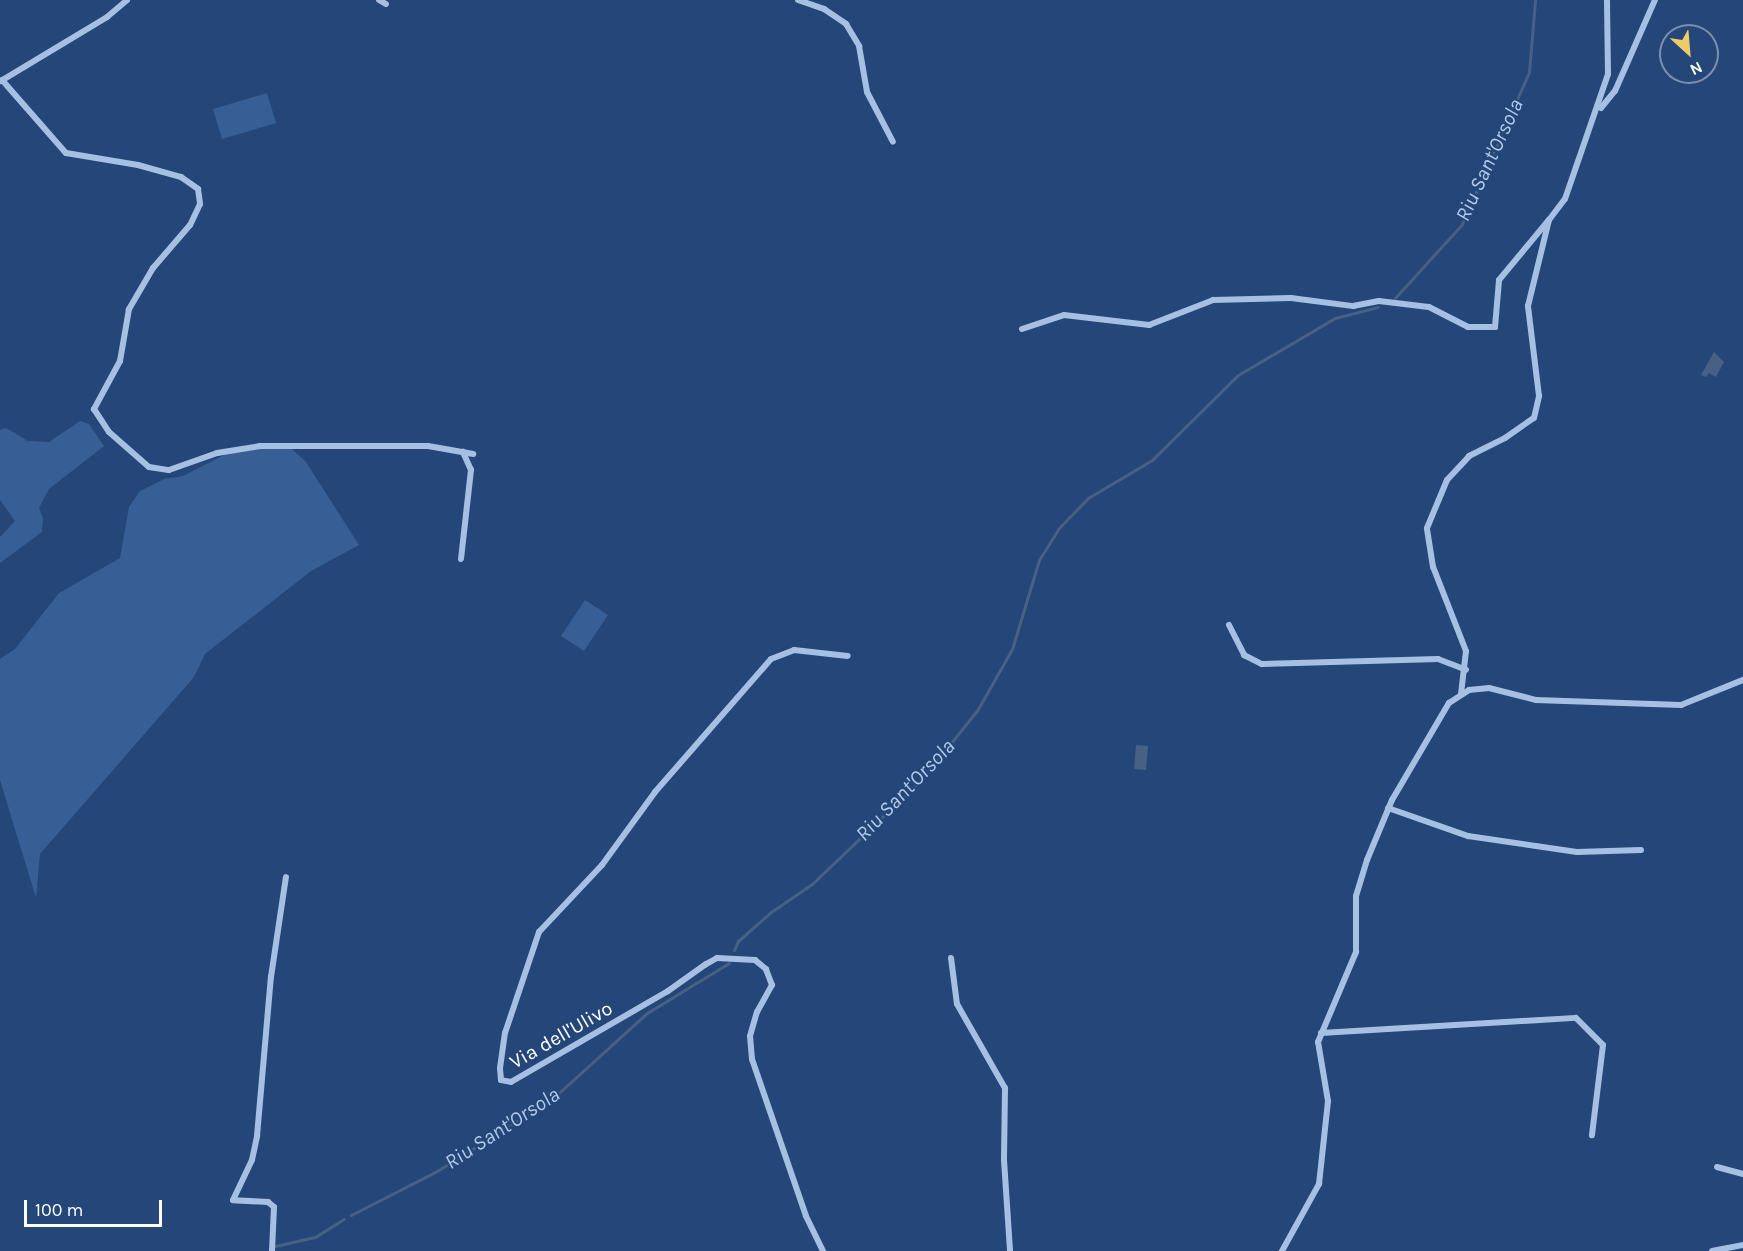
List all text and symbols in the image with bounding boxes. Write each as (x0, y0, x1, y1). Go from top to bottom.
north arrow (1659, 24, 1719, 84)
text: N (1687, 58, 1706, 80)
water label: Riu Sant'Orsola (1450, 95, 1528, 225)
water label: Riu Sant'Orsola (850, 734, 960, 846)
street label: Via dell'Ulivo (505, 996, 617, 1074)
water label: Riu Sant'Orsola (440, 1082, 564, 1174)
scale bar (27, 1188, 165, 1226)
text: 100 m (35, 1199, 83, 1221)

